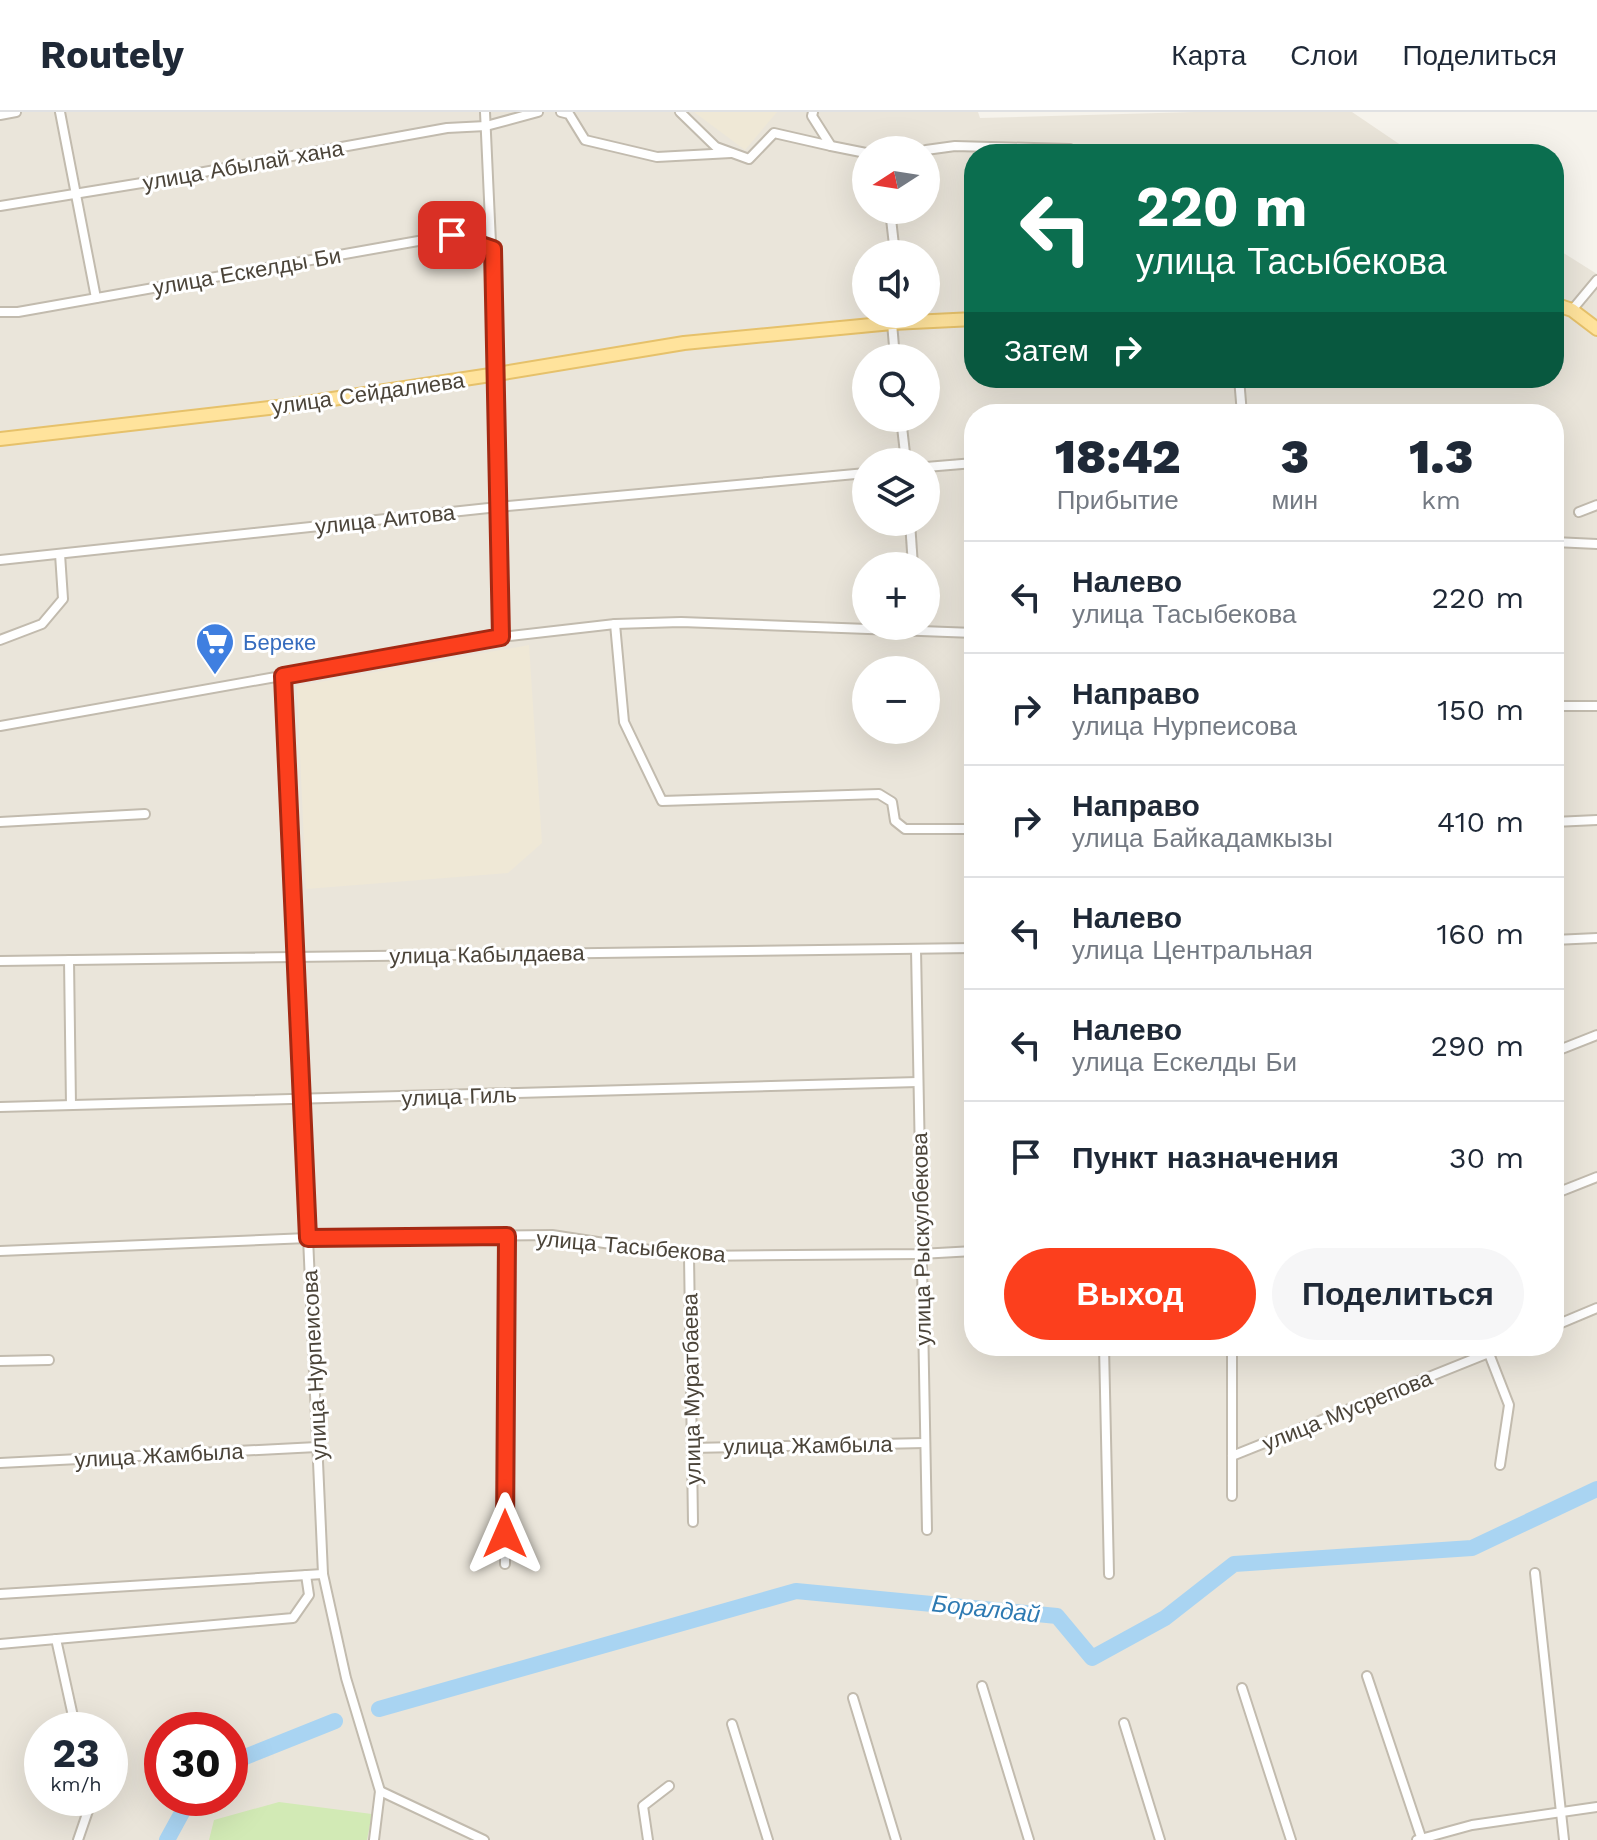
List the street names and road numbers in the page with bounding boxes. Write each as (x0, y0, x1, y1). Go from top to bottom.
street label: улица Абылай хана (141, 135, 346, 195)
street label: улица Ескелды Би (151, 243, 343, 300)
street label: улица Сейдалиева (270, 367, 467, 419)
street label: улица Аитова (314, 500, 457, 539)
street label: улица Кабылдаева (389, 940, 586, 969)
street label: улица Гиль (401, 1082, 517, 1111)
street label: улица Рыскулбекова (907, 1131, 936, 1346)
street label: улица Тасыбекова (535, 1226, 727, 1267)
street label: улица Нурпеисова (297, 1268, 332, 1461)
street label: улица Муратбаева (677, 1292, 706, 1485)
street label: улица Мусрепова (1259, 1365, 1436, 1456)
street label: улица Жамбыла (723, 1432, 894, 1459)
street label: улица Жамбыла (74, 1439, 245, 1472)

